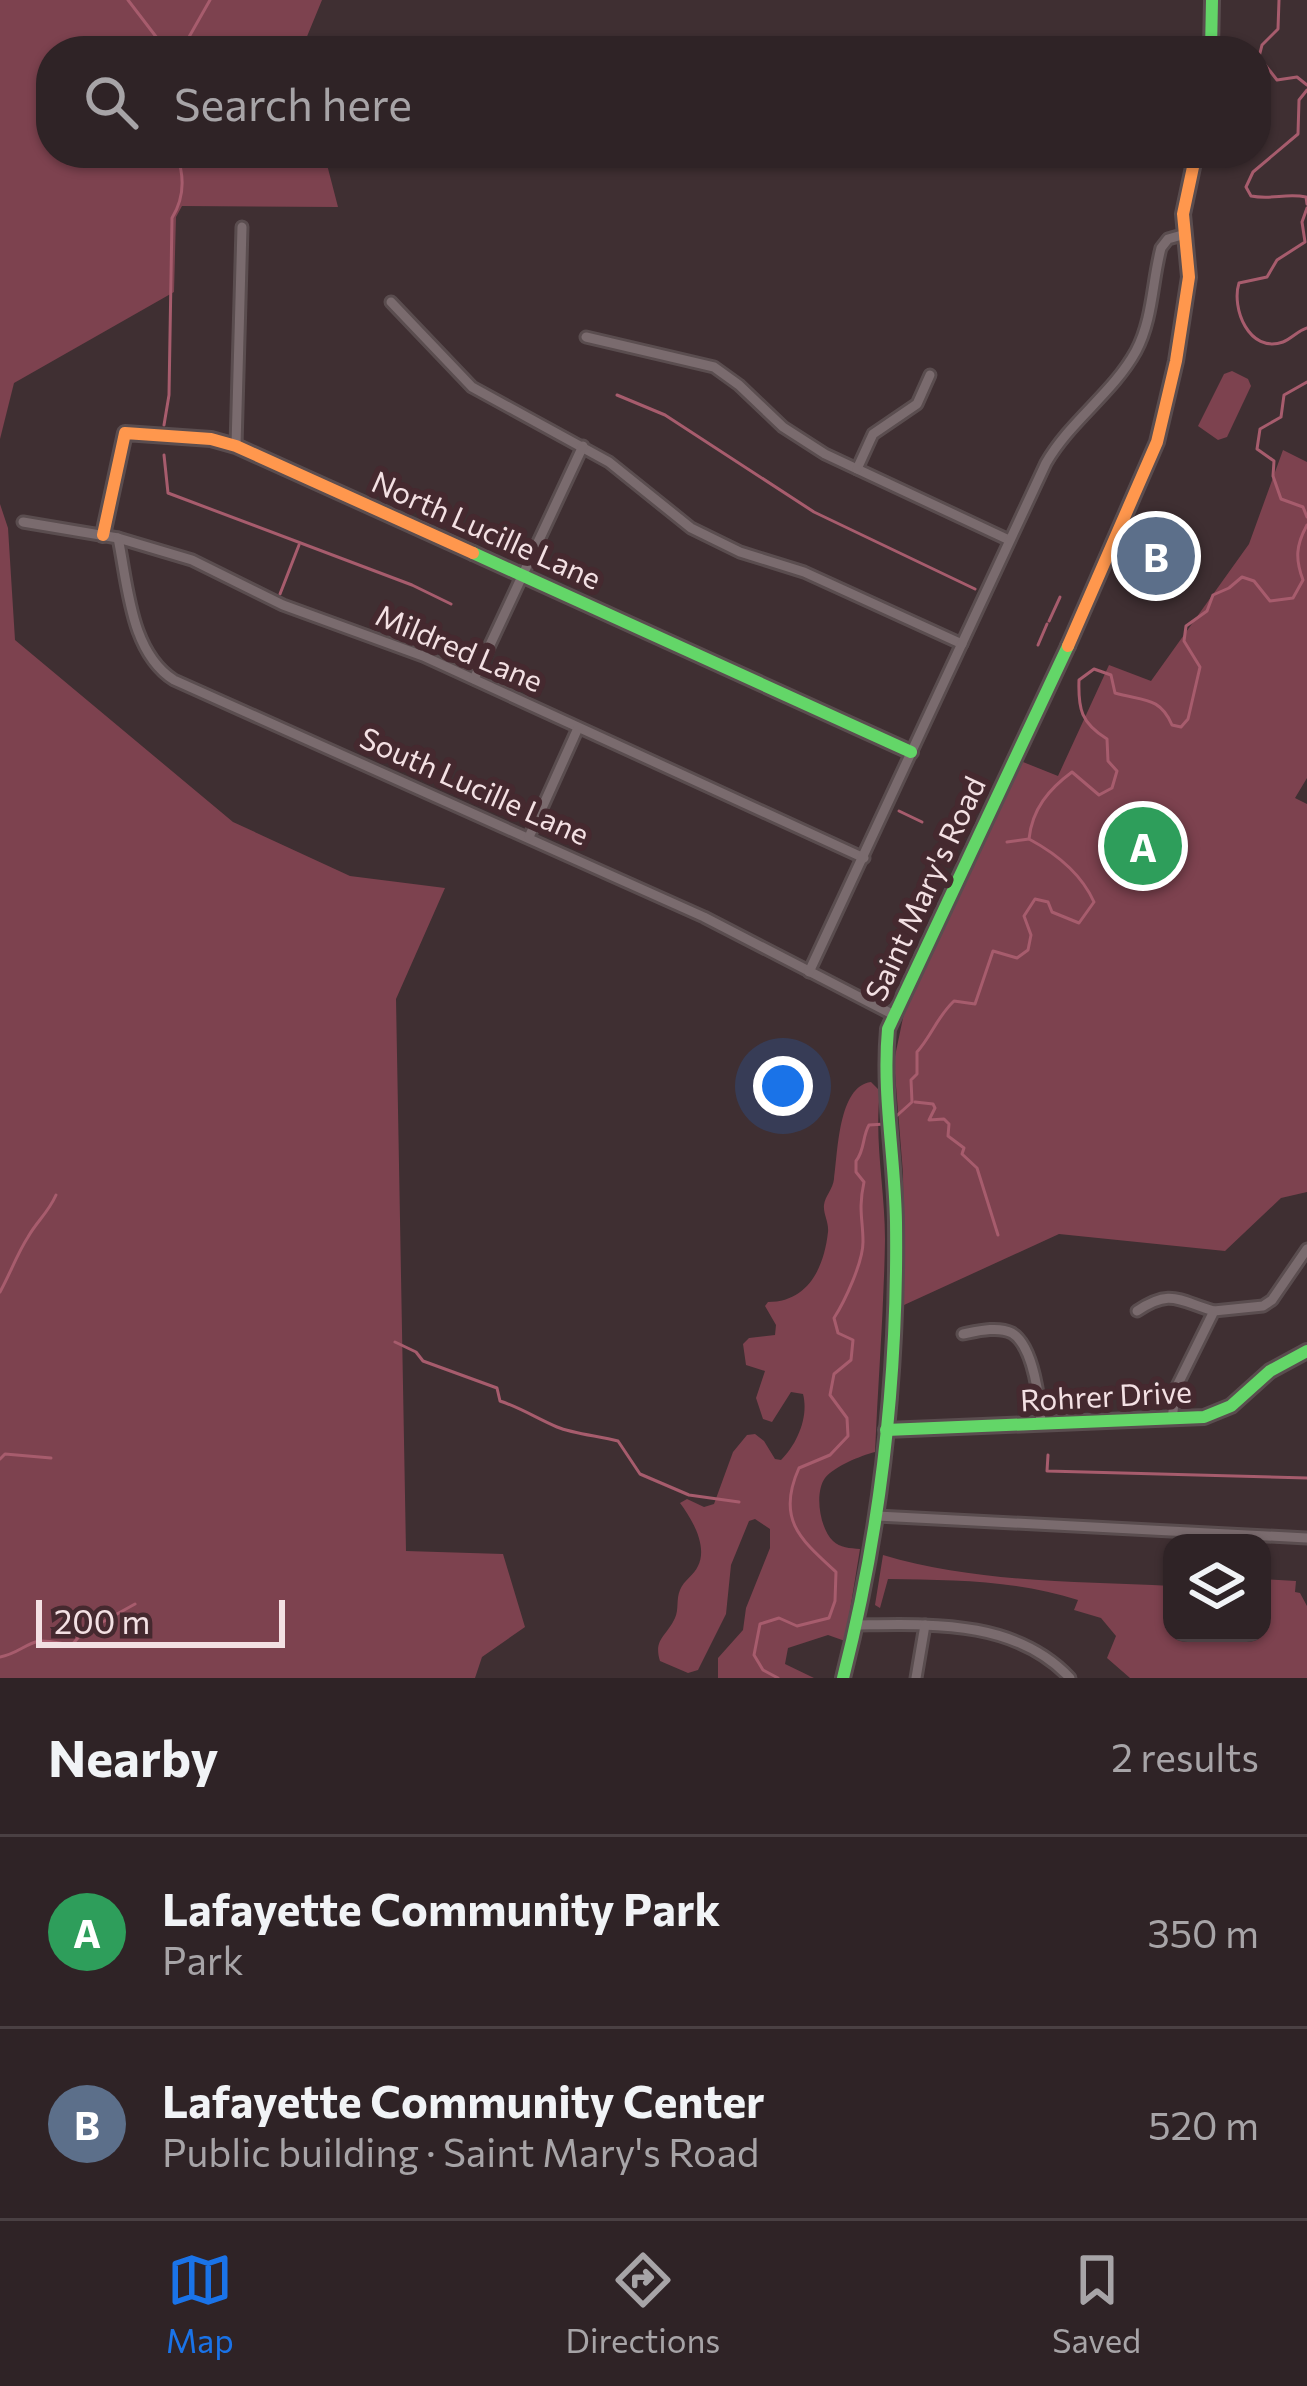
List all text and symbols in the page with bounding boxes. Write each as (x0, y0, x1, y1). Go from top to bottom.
search box (36, 36, 1271, 168)
icon: search (78, 69, 144, 135)
text: Search here (174, 75, 412, 130)
street label: North Lucille Lane (367, 462, 607, 596)
pin: B (1117, 511, 1195, 601)
street label: Mildred Lane (371, 595, 549, 698)
street label: South Lucille Lane (355, 718, 595, 852)
street label: Saint Mary's Road (856, 770, 992, 1006)
pin: A (1104, 801, 1182, 891)
your location (753, 1056, 813, 1116)
street label: Rohrer Drive (1019, 1372, 1193, 1417)
map controls (1163, 1534, 1271, 1642)
button: layers (1163, 1534, 1271, 1642)
scale bar (36, 1594, 285, 1647)
text: 200 m (54, 1600, 150, 1641)
text: Nearby (48, 1725, 218, 1788)
text: 2 results (1111, 1732, 1259, 1780)
text: Lafayette Community Park (162, 1880, 720, 1935)
text: A (73, 1908, 101, 1956)
text: 350 m (1147, 1908, 1259, 1956)
text: Park (162, 1935, 244, 1983)
text: Lafayette Community Center (162, 2072, 765, 2127)
text: B (74, 2100, 100, 2148)
text: 520 m (1148, 2100, 1259, 2148)
text: Public building · Saint Mary's Road (162, 2127, 759, 2175)
tab: Map (166, 2247, 234, 2360)
tab: Directions (566, 2247, 720, 2360)
tab: Saved (1052, 2247, 1141, 2360)

